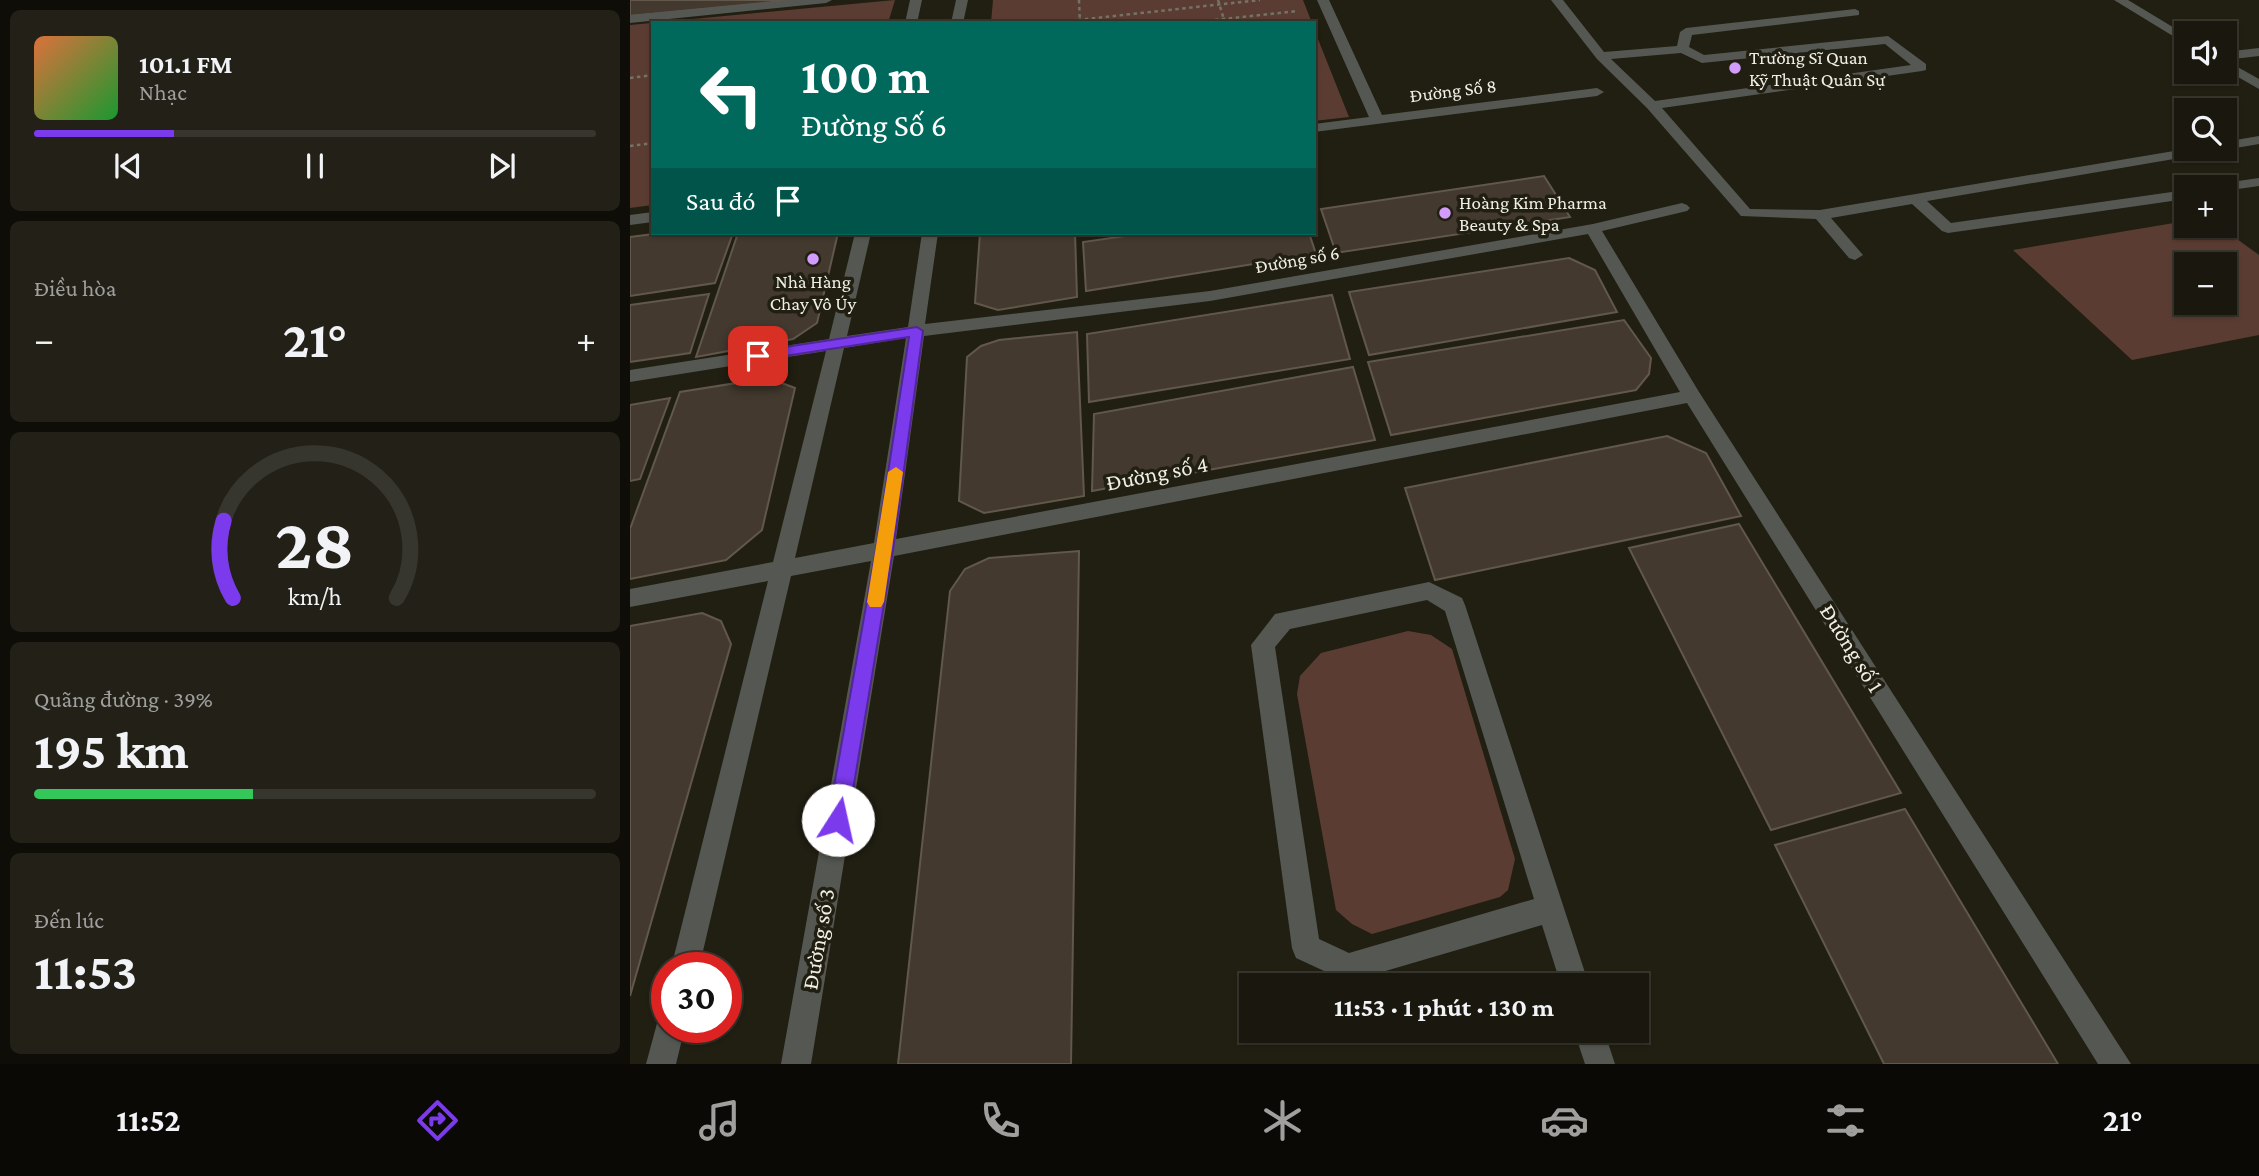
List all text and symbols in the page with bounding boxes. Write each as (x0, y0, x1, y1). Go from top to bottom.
map controls (2174, 21, 2237, 315)
button: sound (2174, 21, 2237, 84)
place label: Trường Sĩ Quan Kỹ Thuật Quân Sự (1749, 47, 1886, 90)
icon: left (686, 49, 777, 140)
text: 100 m (801, 49, 930, 104)
text: 101.1 FM (139, 50, 233, 79)
marker: Trường Sĩ Quan Kỹ Thuật Quân Sự (1727, 60, 1743, 76)
street label: Đường Số 8 (1408, 75, 1498, 106)
text: Nhạc (139, 79, 187, 105)
button: search (2174, 98, 2237, 161)
text: Đường Số 6 (801, 107, 947, 143)
icon: previous (109, 147, 147, 185)
icon: pause (296, 147, 334, 185)
icon: next (483, 147, 521, 185)
button: + (2174, 175, 2237, 238)
icon: arrive (769, 182, 807, 220)
text: Sau đó (686, 187, 755, 216)
place label: Hoàng Kim Pharma Beauty & Spa (1459, 192, 1607, 235)
marker: Hoàng Kim Pharma Beauty & Spa (1437, 205, 1453, 221)
street label: Đường số 6 (1253, 242, 1341, 277)
marker: Nhà Hàng Chay Vô Úy (805, 251, 821, 267)
button: − (2174, 252, 2237, 315)
place label: Nhà Hàng Chay Vô Úy (770, 271, 856, 314)
text: Điều hòa (34, 275, 116, 301)
text: 21° (283, 310, 347, 368)
text: − (34, 318, 54, 360)
text: + (576, 318, 596, 360)
pin (728, 326, 788, 386)
icon: arrive (739, 337, 777, 375)
street label: Đường số 4 (1104, 450, 1210, 496)
text: 28 (275, 503, 355, 584)
text: km/h (288, 583, 342, 610)
street label: Đường số 1 (1815, 599, 1889, 697)
text: Quãng đường · 39% (34, 686, 213, 712)
text: 195 km (34, 721, 189, 779)
position arrow (801, 783, 875, 857)
street label: Đường số 3 (796, 886, 840, 992)
text: Đến lúc (34, 907, 104, 933)
text: 11:53 (34, 942, 137, 1000)
speed limit sign: 30 (651, 952, 742, 1043)
text: 11:53 · 1 phút · 130 m (1334, 993, 1554, 1022)
icon: directions (413, 1096, 462, 1145)
icon: music (695, 1096, 744, 1145)
icon: phone (976, 1096, 1025, 1145)
icon: climate (1258, 1096, 1307, 1145)
icon: car (1540, 1096, 1589, 1145)
icon: filters (1821, 1096, 1870, 1145)
text: 11:52 (116, 1102, 181, 1138)
text: 21° (2103, 1102, 2143, 1138)

